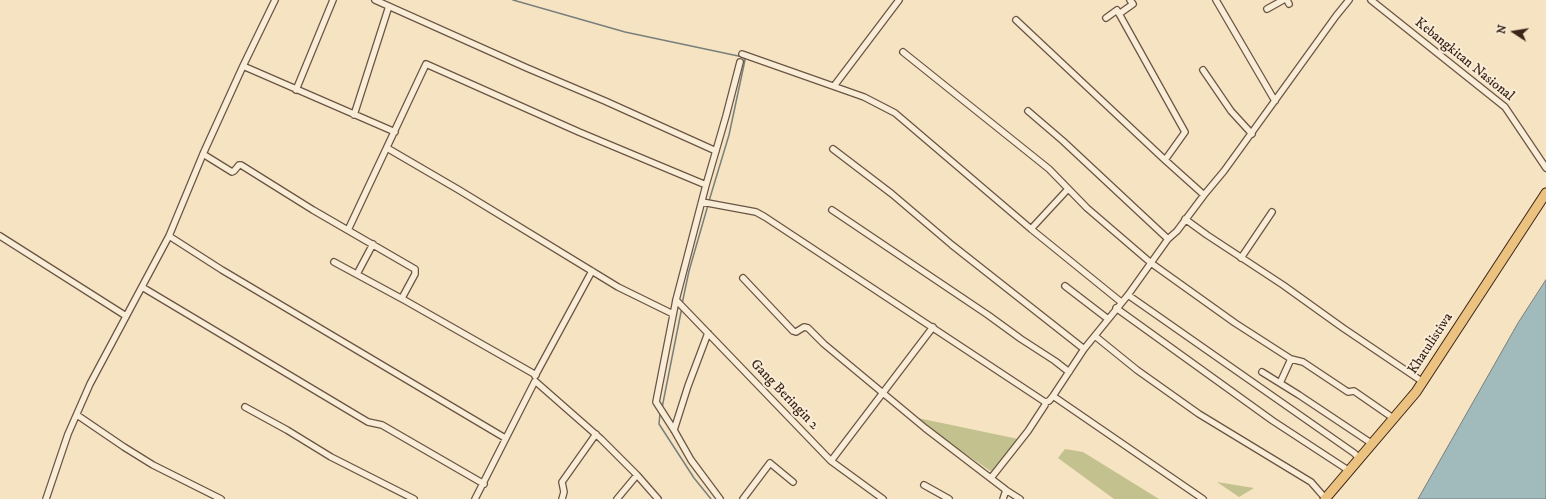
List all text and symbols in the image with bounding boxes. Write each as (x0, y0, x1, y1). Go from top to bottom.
north arrow (1494, 12, 1534, 52)
street label: Kebangkitan Nasional (1411, 15, 1517, 105)
street label: Khatulistiwa (1405, 310, 1457, 378)
street label: Gang Beringin 2 (746, 356, 822, 434)

